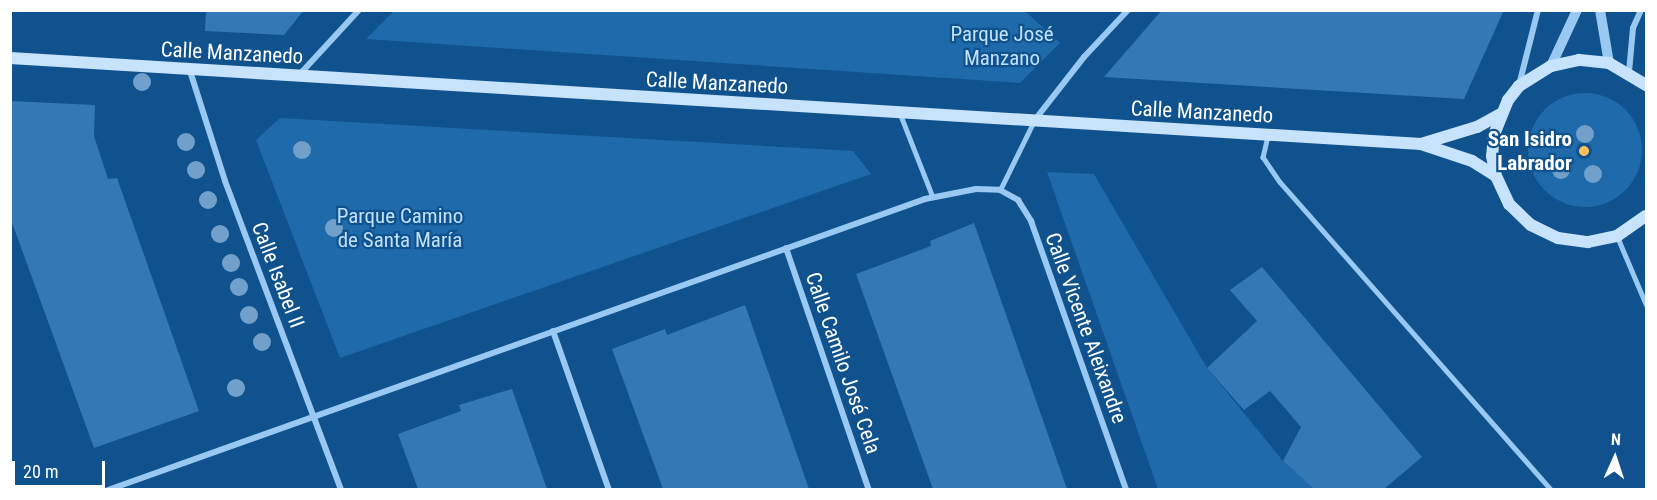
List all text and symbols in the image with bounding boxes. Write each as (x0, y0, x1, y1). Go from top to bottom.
park label: Parque José Manzano (950, 21, 1054, 71)
street label: Calle Manzanedo (160, 37, 304, 69)
street label: Calle Manzanedo (645, 67, 789, 99)
street label: Calle Manzanedo (1130, 96, 1274, 128)
place label: San Isidro Labrador (1488, 126, 1572, 176)
marker: San Isidro Labrador (1577, 144, 1591, 158)
park label: Parque Camino de Santa María (337, 203, 463, 253)
street label: Calle Isabel II (246, 218, 310, 332)
street label: Calle Vicente Aleixandre (1040, 229, 1132, 427)
street label: Calle Camilo José Cela (800, 269, 886, 457)
north arrow (1585, 428, 1645, 488)
text: N (1611, 430, 1621, 449)
scale bar (15, 449, 108, 487)
text: 20 m (23, 461, 58, 482)

